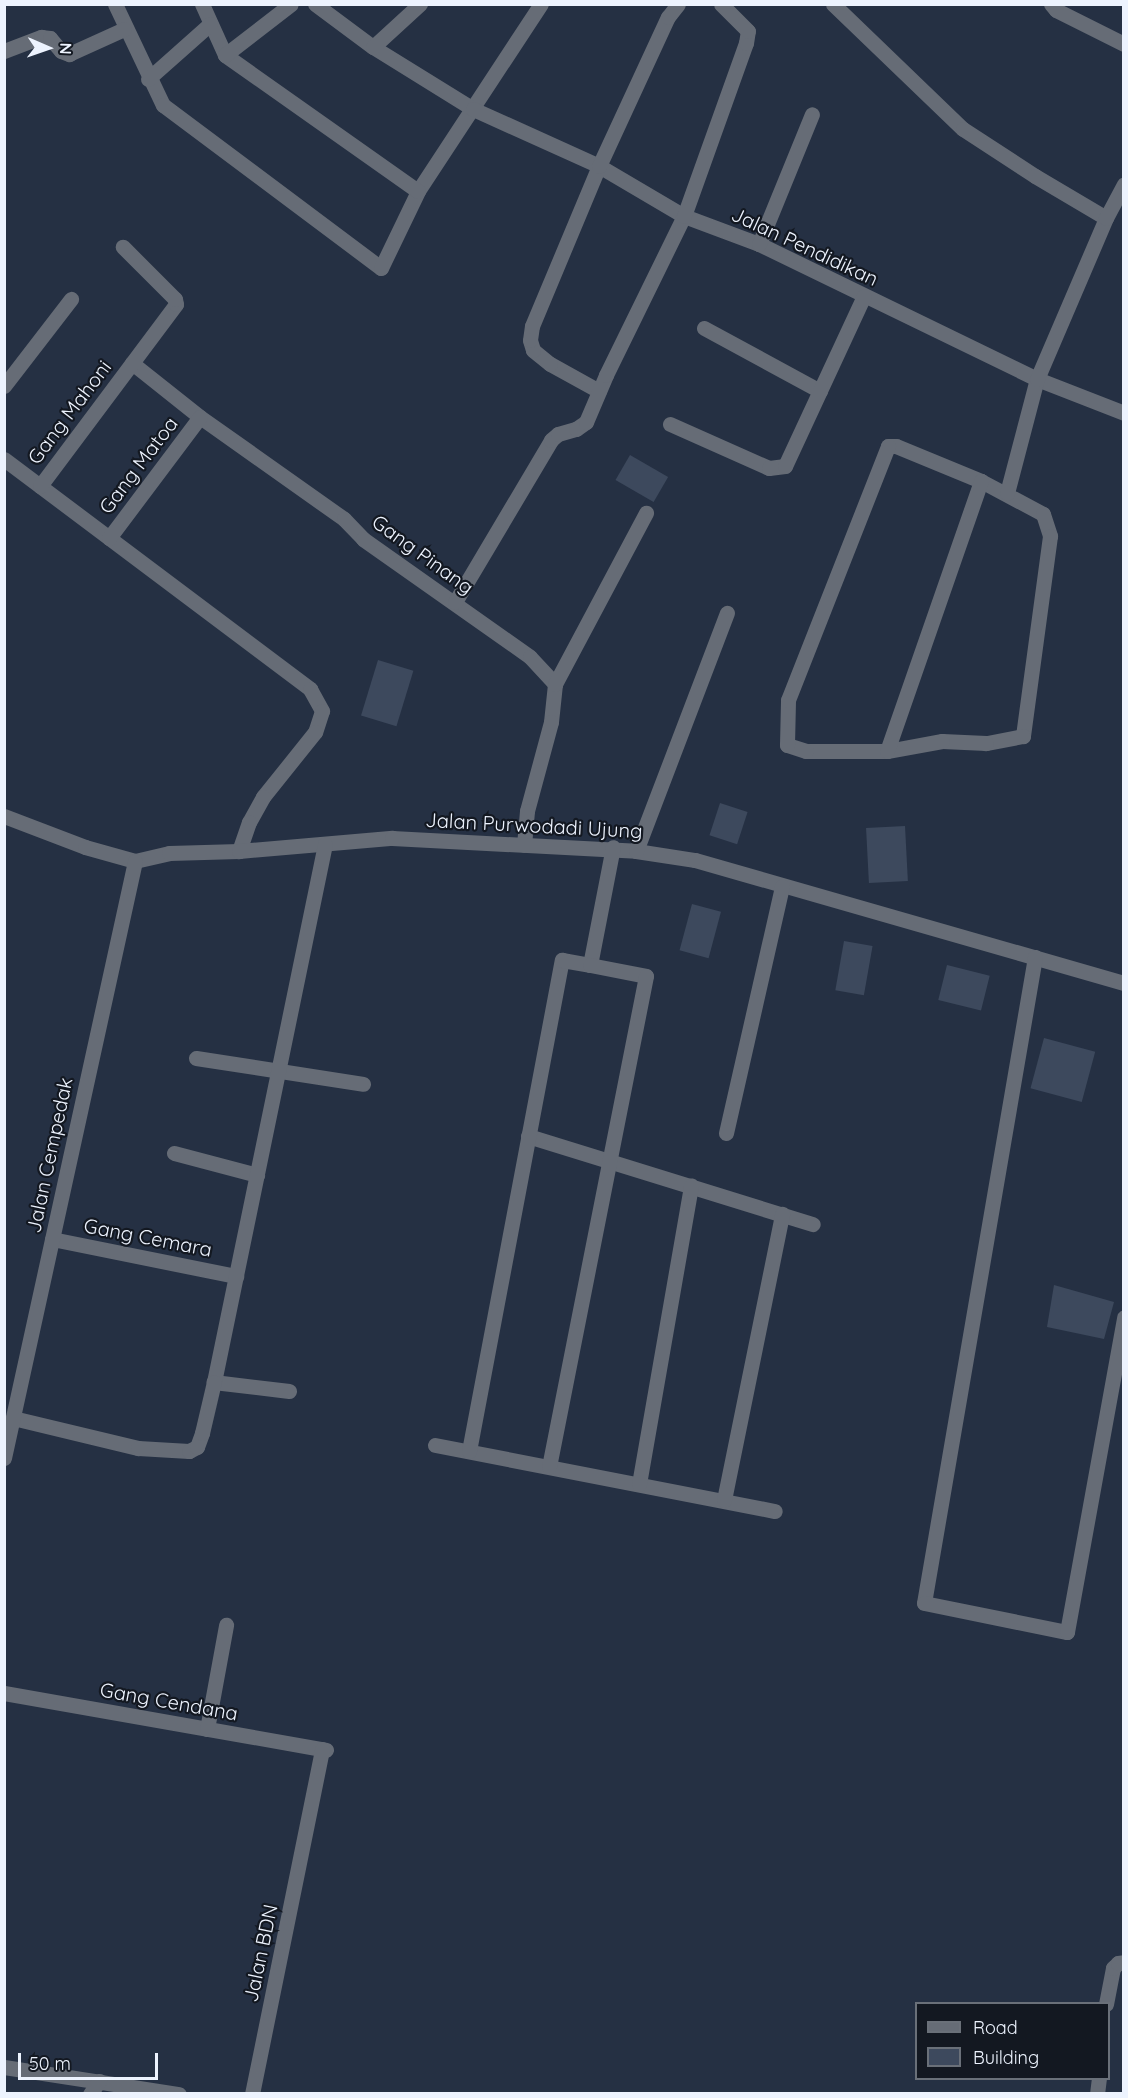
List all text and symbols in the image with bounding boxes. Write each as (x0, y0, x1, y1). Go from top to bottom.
north arrow (18, 18, 78, 78)
text: N (56, 42, 76, 55)
street label: Jalan Pendidikan (728, 202, 882, 290)
street label: Gang Mahoni (22, 355, 116, 469)
street label: Gang Matoa (94, 412, 182, 518)
street label: Gang Pinang (368, 509, 478, 599)
street label: Jalan Purwodadi Ujung (425, 807, 643, 843)
street label: Jalan Cempedak (21, 1075, 77, 1235)
street label: Gang Cemara (82, 1213, 214, 1261)
street label: Gang Cendana (98, 1677, 240, 1725)
street label: Jalan BDN (238, 1902, 282, 2004)
legend (915, 2002, 1110, 2080)
text: Road (973, 2016, 1018, 2039)
scale bar (21, 2041, 160, 2079)
text: Building (973, 2046, 1039, 2069)
text: 50 m (29, 2052, 71, 2075)

